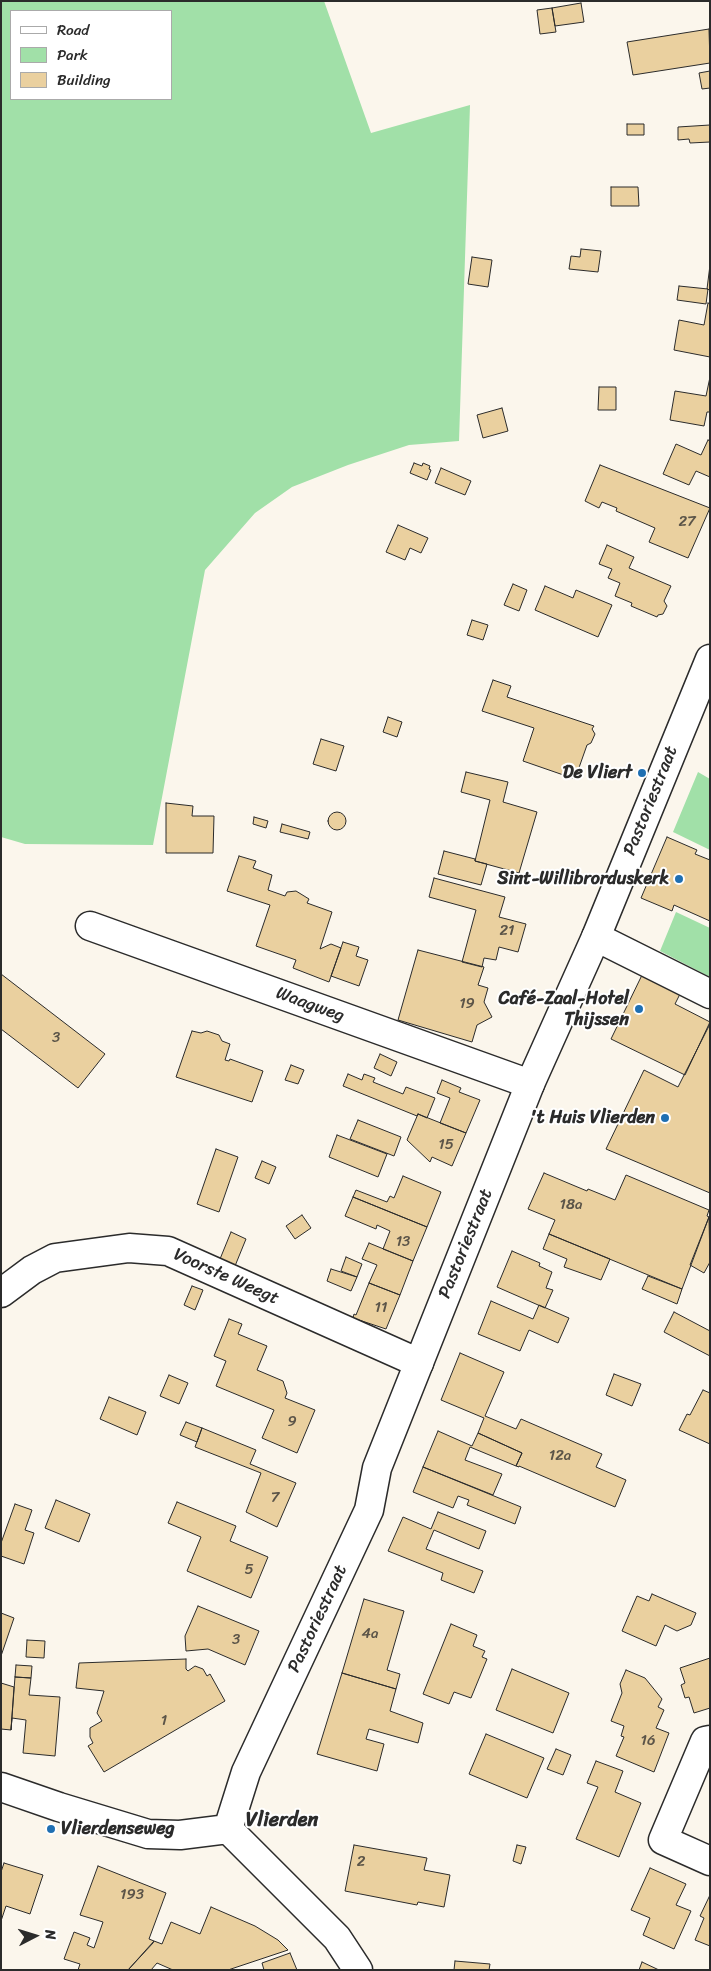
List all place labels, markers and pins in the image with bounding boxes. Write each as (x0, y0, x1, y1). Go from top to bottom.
place label: De Vliert (563, 762, 632, 784)
marker: De Vliert (636, 767, 648, 779)
place label: Sint-Willibrorduskerk (497, 868, 669, 890)
marker: Sint-Willibrorduskerk (673, 873, 685, 885)
place label: Café-Zaal-Hotel Thijssen (499, 988, 629, 1030)
marker: Café-Zaal-Hotel Thijssen (633, 1003, 645, 1015)
place label: 't Huis Vlierden (530, 1107, 655, 1129)
marker: 't Huis Vlierden (659, 1112, 671, 1124)
place label: Vlierdenseweg (61, 1818, 175, 1840)
marker: Vlierdenseweg (45, 1823, 57, 1835)

